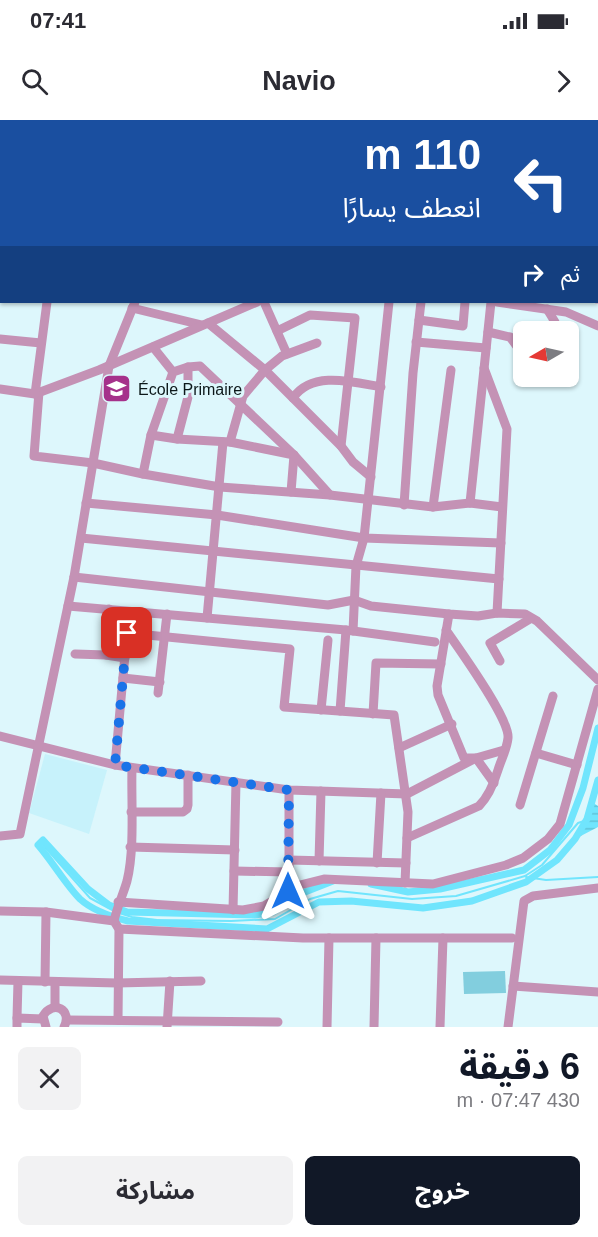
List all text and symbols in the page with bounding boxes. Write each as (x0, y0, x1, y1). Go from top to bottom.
text: 07:41 (30, 8, 86, 33)
icon: search (18, 65, 51, 98)
icon: forward (547, 65, 580, 98)
text: Navio (262, 66, 336, 96)
text: 110 m (364, 131, 481, 178)
icon: left (502, 144, 580, 222)
text: انعطف يسارًا (342, 193, 481, 223)
icon: right (516, 258, 549, 291)
text: ثم (561, 262, 580, 287)
north arrow (513, 321, 579, 387)
map controls (513, 321, 579, 387)
school or university icon: École Primaire (101, 373, 133, 405)
place label: École Primaire (138, 380, 242, 398)
pin (101, 607, 152, 658)
icon: arrive (110, 616, 143, 649)
position arrow (256, 859, 320, 923)
text: 6 دقيقة (459, 1046, 580, 1087)
button: close (18, 1047, 81, 1110)
text: 430 m · 07:47 (457, 1089, 580, 1111)
button: مشاركة (18, 1156, 293, 1225)
button: خروج (305, 1156, 580, 1225)

